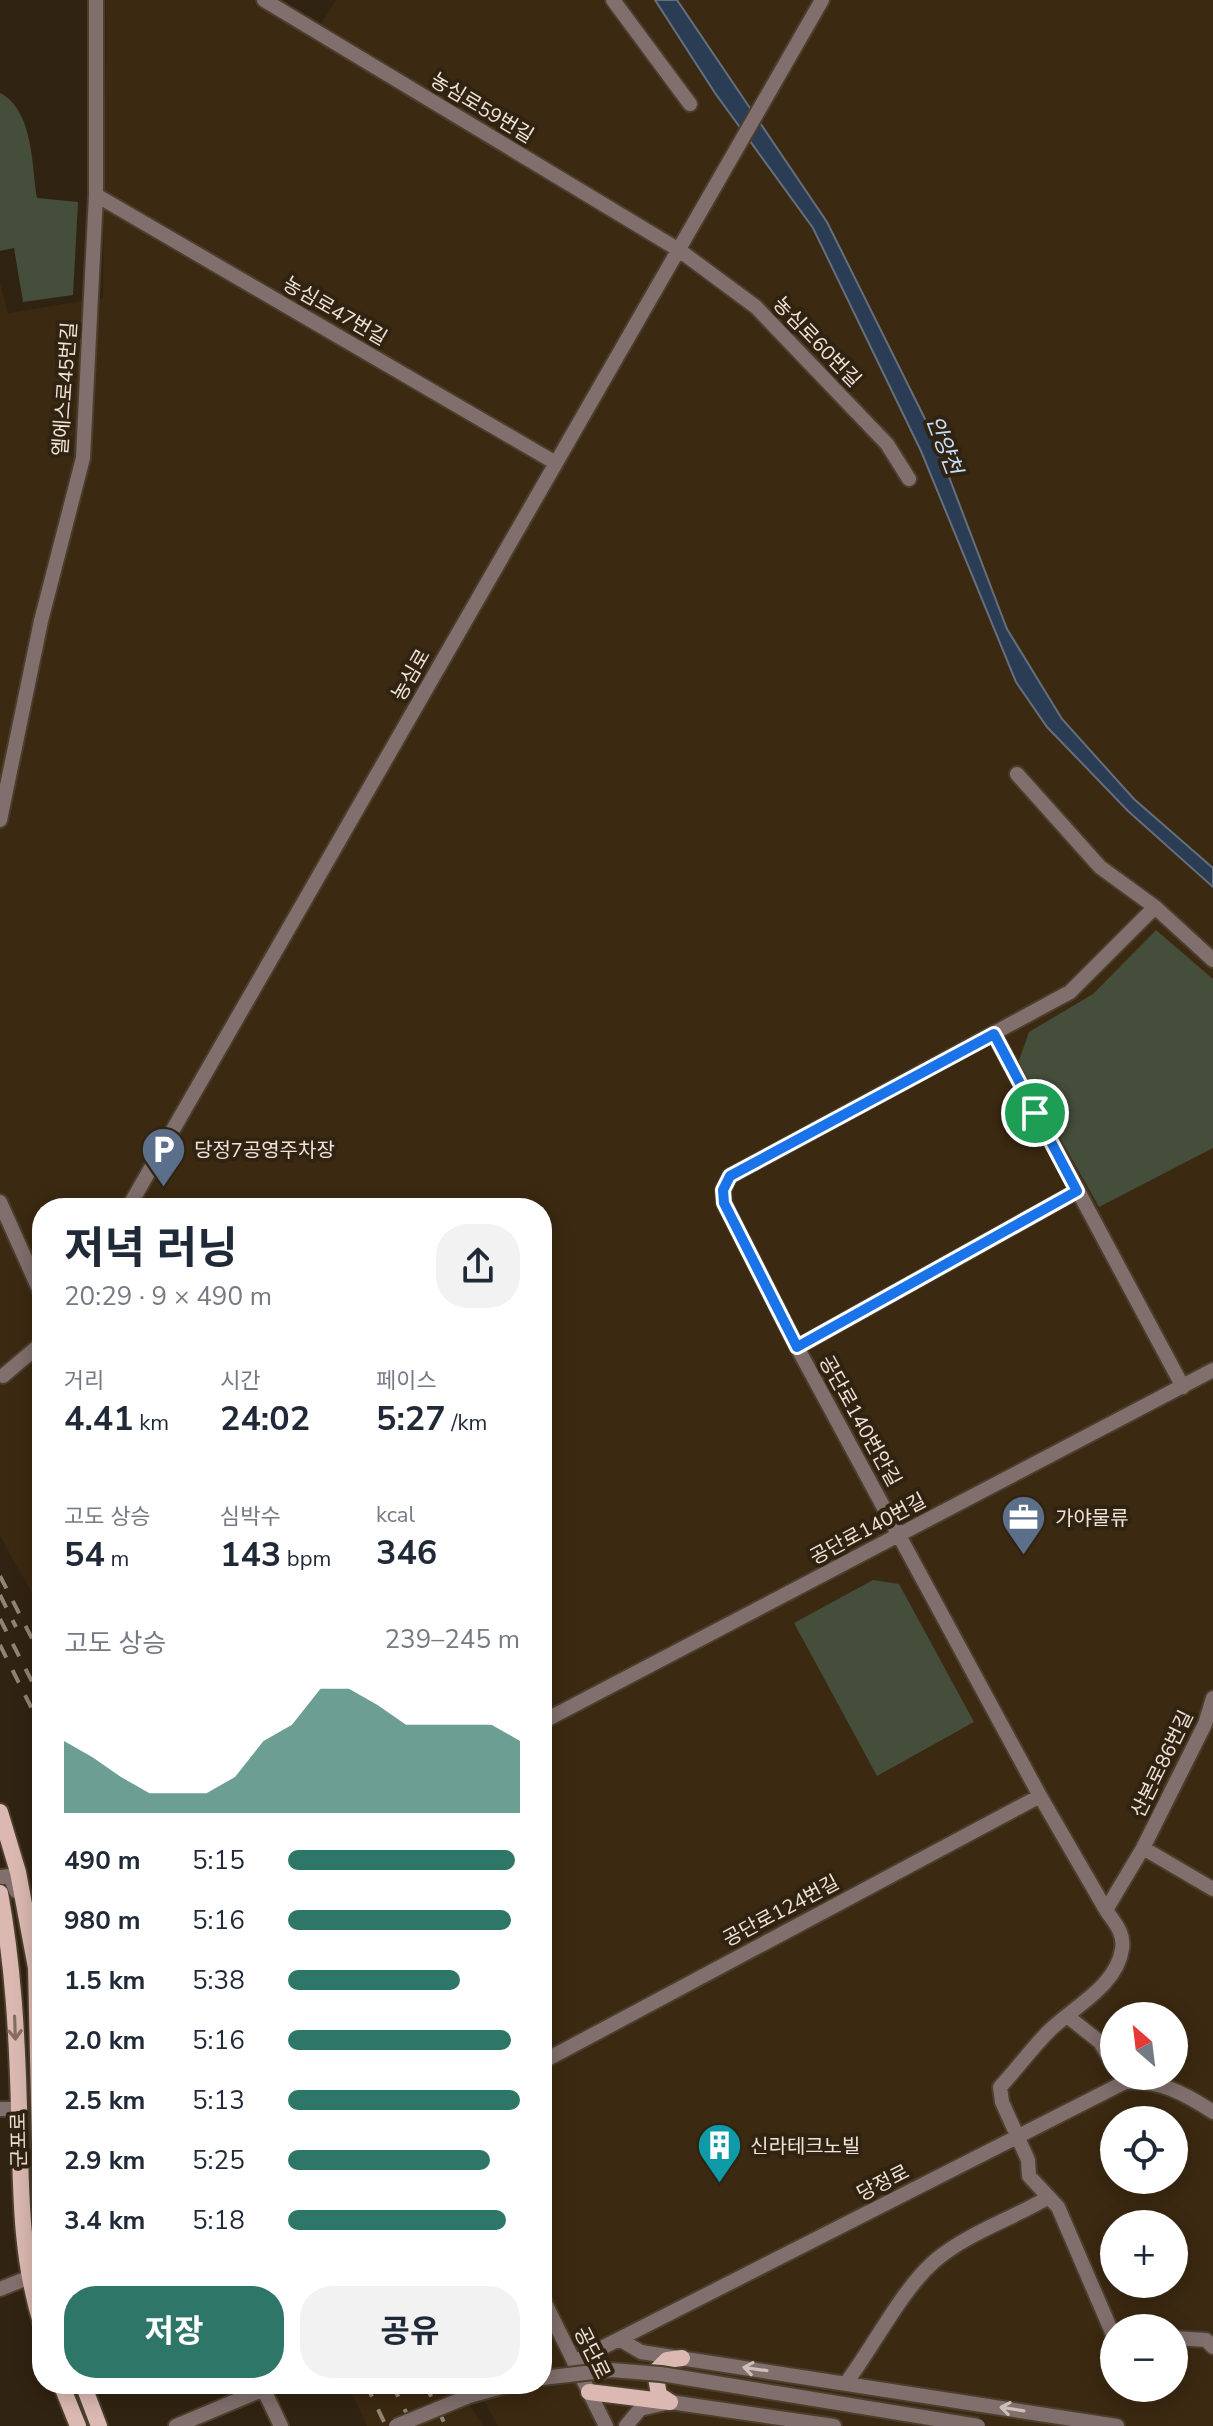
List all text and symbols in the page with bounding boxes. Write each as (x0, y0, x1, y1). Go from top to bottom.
street label: 농심로59번길 (425, 67, 539, 149)
street label: 농심로47번길 (278, 270, 392, 352)
street label: 농심로60번길 (767, 291, 867, 393)
street label: 엘에스로45번길 (47, 321, 83, 457)
water label: 안양천 (919, 411, 970, 481)
street label: 농심로 (386, 644, 436, 706)
pin (1001, 1079, 1069, 1147)
icon: arrive (1013, 1091, 1057, 1135)
parking icon: 당정7공영주차장 (139, 1126, 187, 1189)
place label: 당정7공영주차장 (194, 1137, 335, 1164)
text: 저녁 러닝 (64, 1219, 238, 1279)
button: share (436, 1224, 520, 1308)
text: 20:29 · 9 × 490 m (64, 1279, 272, 1314)
street label: 공단로140번안길 (813, 1350, 907, 1492)
text: 거리 (64, 1366, 104, 1396)
text: 시간 (220, 1366, 260, 1396)
text: 페이스 (376, 1366, 437, 1396)
text: 4.41 (64, 1396, 134, 1442)
text: 24:02 (220, 1396, 310, 1442)
text: 5:27 (376, 1396, 446, 1442)
text: km (134, 1408, 169, 1438)
text: /km (446, 1408, 487, 1438)
street label: 공단로140번길 (805, 1487, 931, 1571)
office icon: 가야물류 (1000, 1494, 1048, 1557)
text: kcal (376, 1500, 415, 1530)
text: 고도 상승 (64, 1502, 151, 1532)
text: 심박수 (220, 1502, 281, 1532)
place label: 가야물류 (1055, 1505, 1129, 1532)
text: 346 (376, 1530, 437, 1576)
text: 54 (64, 1532, 105, 1578)
text: 143 (220, 1532, 281, 1578)
text: m (105, 1544, 129, 1574)
text: bpm (281, 1544, 331, 1574)
text: 239–245 m (384, 1622, 520, 1657)
text: 고도 상승 (64, 1626, 166, 1661)
street label: 산본로86번길 (1124, 1706, 1200, 1822)
text: 490 m (64, 1843, 141, 1878)
text: 5:15 (192, 1843, 245, 1878)
street label: 공단로124번길 (718, 1869, 844, 1953)
text: 980 m (64, 1903, 141, 1938)
text: 5:16 (192, 1903, 245, 1938)
text: 1.5 km (64, 1963, 145, 1998)
text: 5:38 (192, 1963, 245, 1998)
north arrow (1100, 2002, 1188, 2090)
map controls (1100, 2002, 1188, 2402)
one-way arrow (8, 2014, 23, 2041)
text: 2.0 km (64, 2023, 145, 2058)
text: 5:16 (192, 2023, 245, 2058)
text: 2.5 km (64, 2083, 145, 2118)
text: 5:13 (192, 2083, 245, 2118)
button: locate (1100, 2106, 1188, 2194)
street label: 군포로 (5, 2112, 33, 2168)
building icon: 신라테크노빌 (695, 2122, 743, 2185)
place label: 신라테크노빌 (750, 2133, 860, 2160)
text: 2.9 km (64, 2143, 145, 2178)
text: 5:25 (192, 2143, 245, 2178)
street label: 당정로 (852, 2158, 914, 2208)
text: 3.4 km (64, 2203, 145, 2238)
text: 5:18 (192, 2203, 245, 2238)
button: + (1100, 2210, 1188, 2298)
button: 저장 (64, 2286, 284, 2378)
button: 공유 (300, 2286, 520, 2378)
button: − (1100, 2314, 1188, 2402)
street label: 공단로 (568, 2322, 616, 2384)
one-way arrow (743, 2361, 769, 2376)
one-way arrow (1000, 2401, 1025, 2416)

